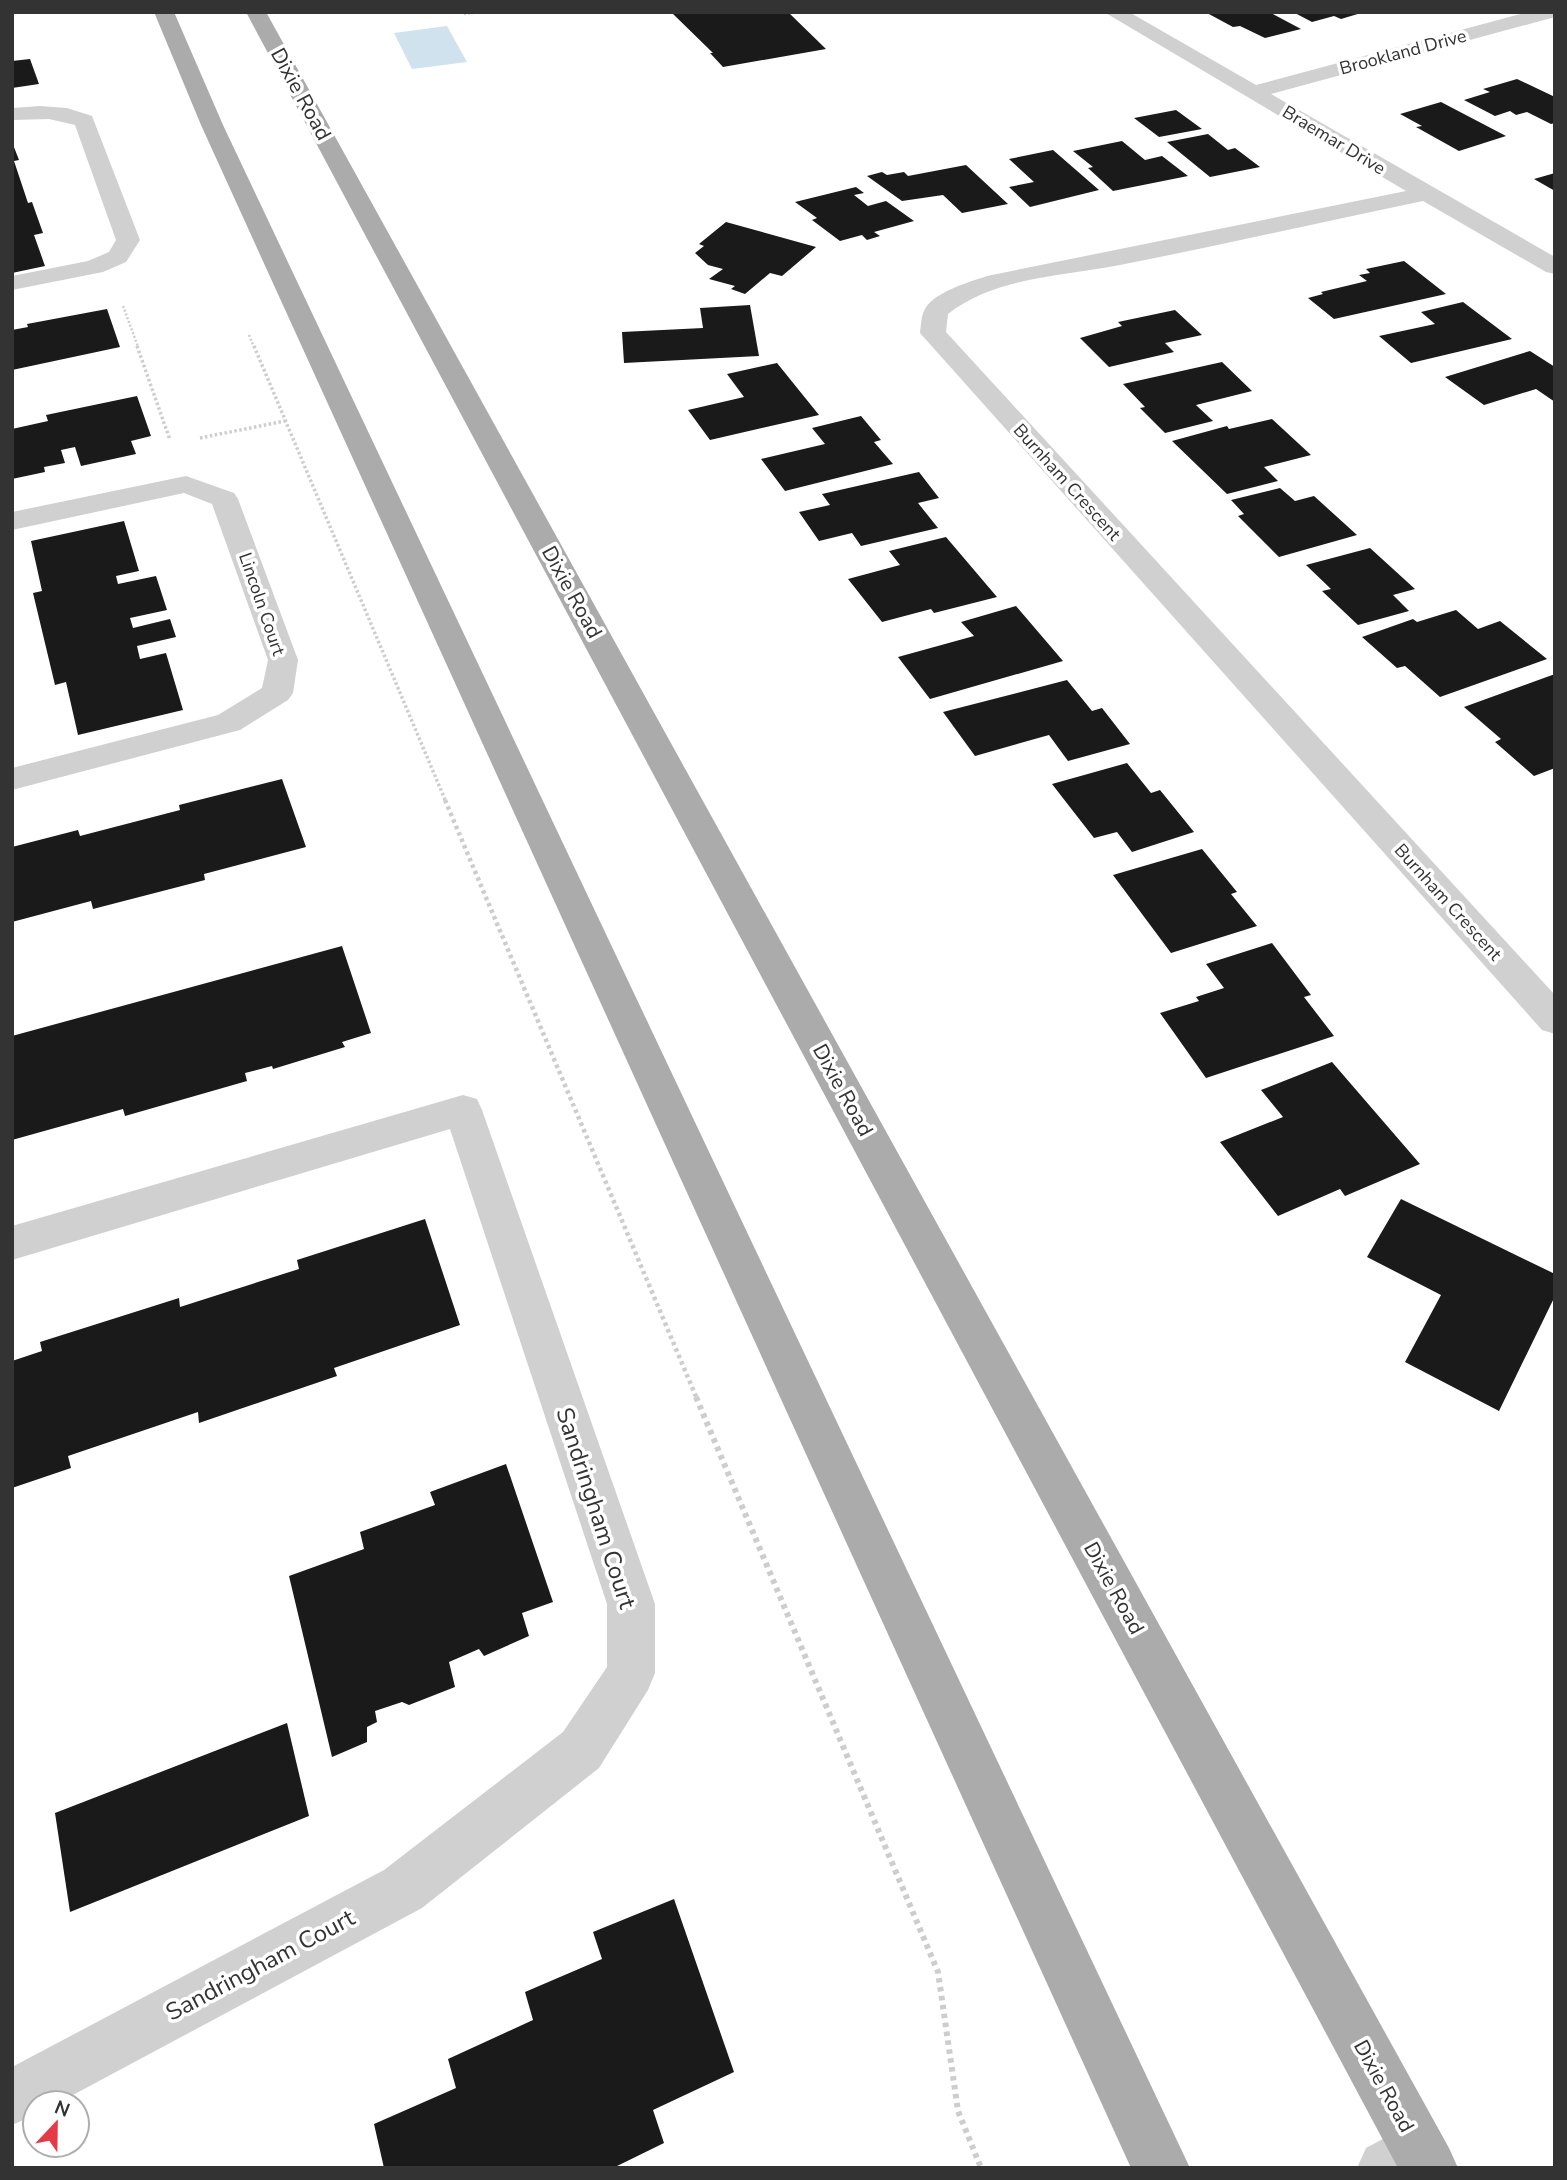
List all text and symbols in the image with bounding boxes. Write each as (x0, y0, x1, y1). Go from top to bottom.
street label: Brookland Drive (1337, 24, 1469, 80)
street label: Dixie Road (264, 43, 338, 145)
street label: Braemar Drive (1278, 100, 1390, 180)
street label: Burnham Crescent (1008, 418, 1126, 546)
street label: Dixie Road (535, 541, 609, 643)
street label: Lincoln Court (233, 549, 291, 659)
street label: Burnham Crescent (1389, 838, 1507, 966)
street label: Dixie Road (806, 1039, 880, 1141)
street label: Sandringham Court (548, 1403, 644, 1613)
street label: Dixie Road (1077, 1537, 1151, 1639)
street label: Sandringham Court (160, 1901, 361, 2028)
street label: Dixie Road (1347, 2035, 1421, 2137)
north arrow (21, 2089, 91, 2159)
text: N (51, 2094, 73, 2124)

